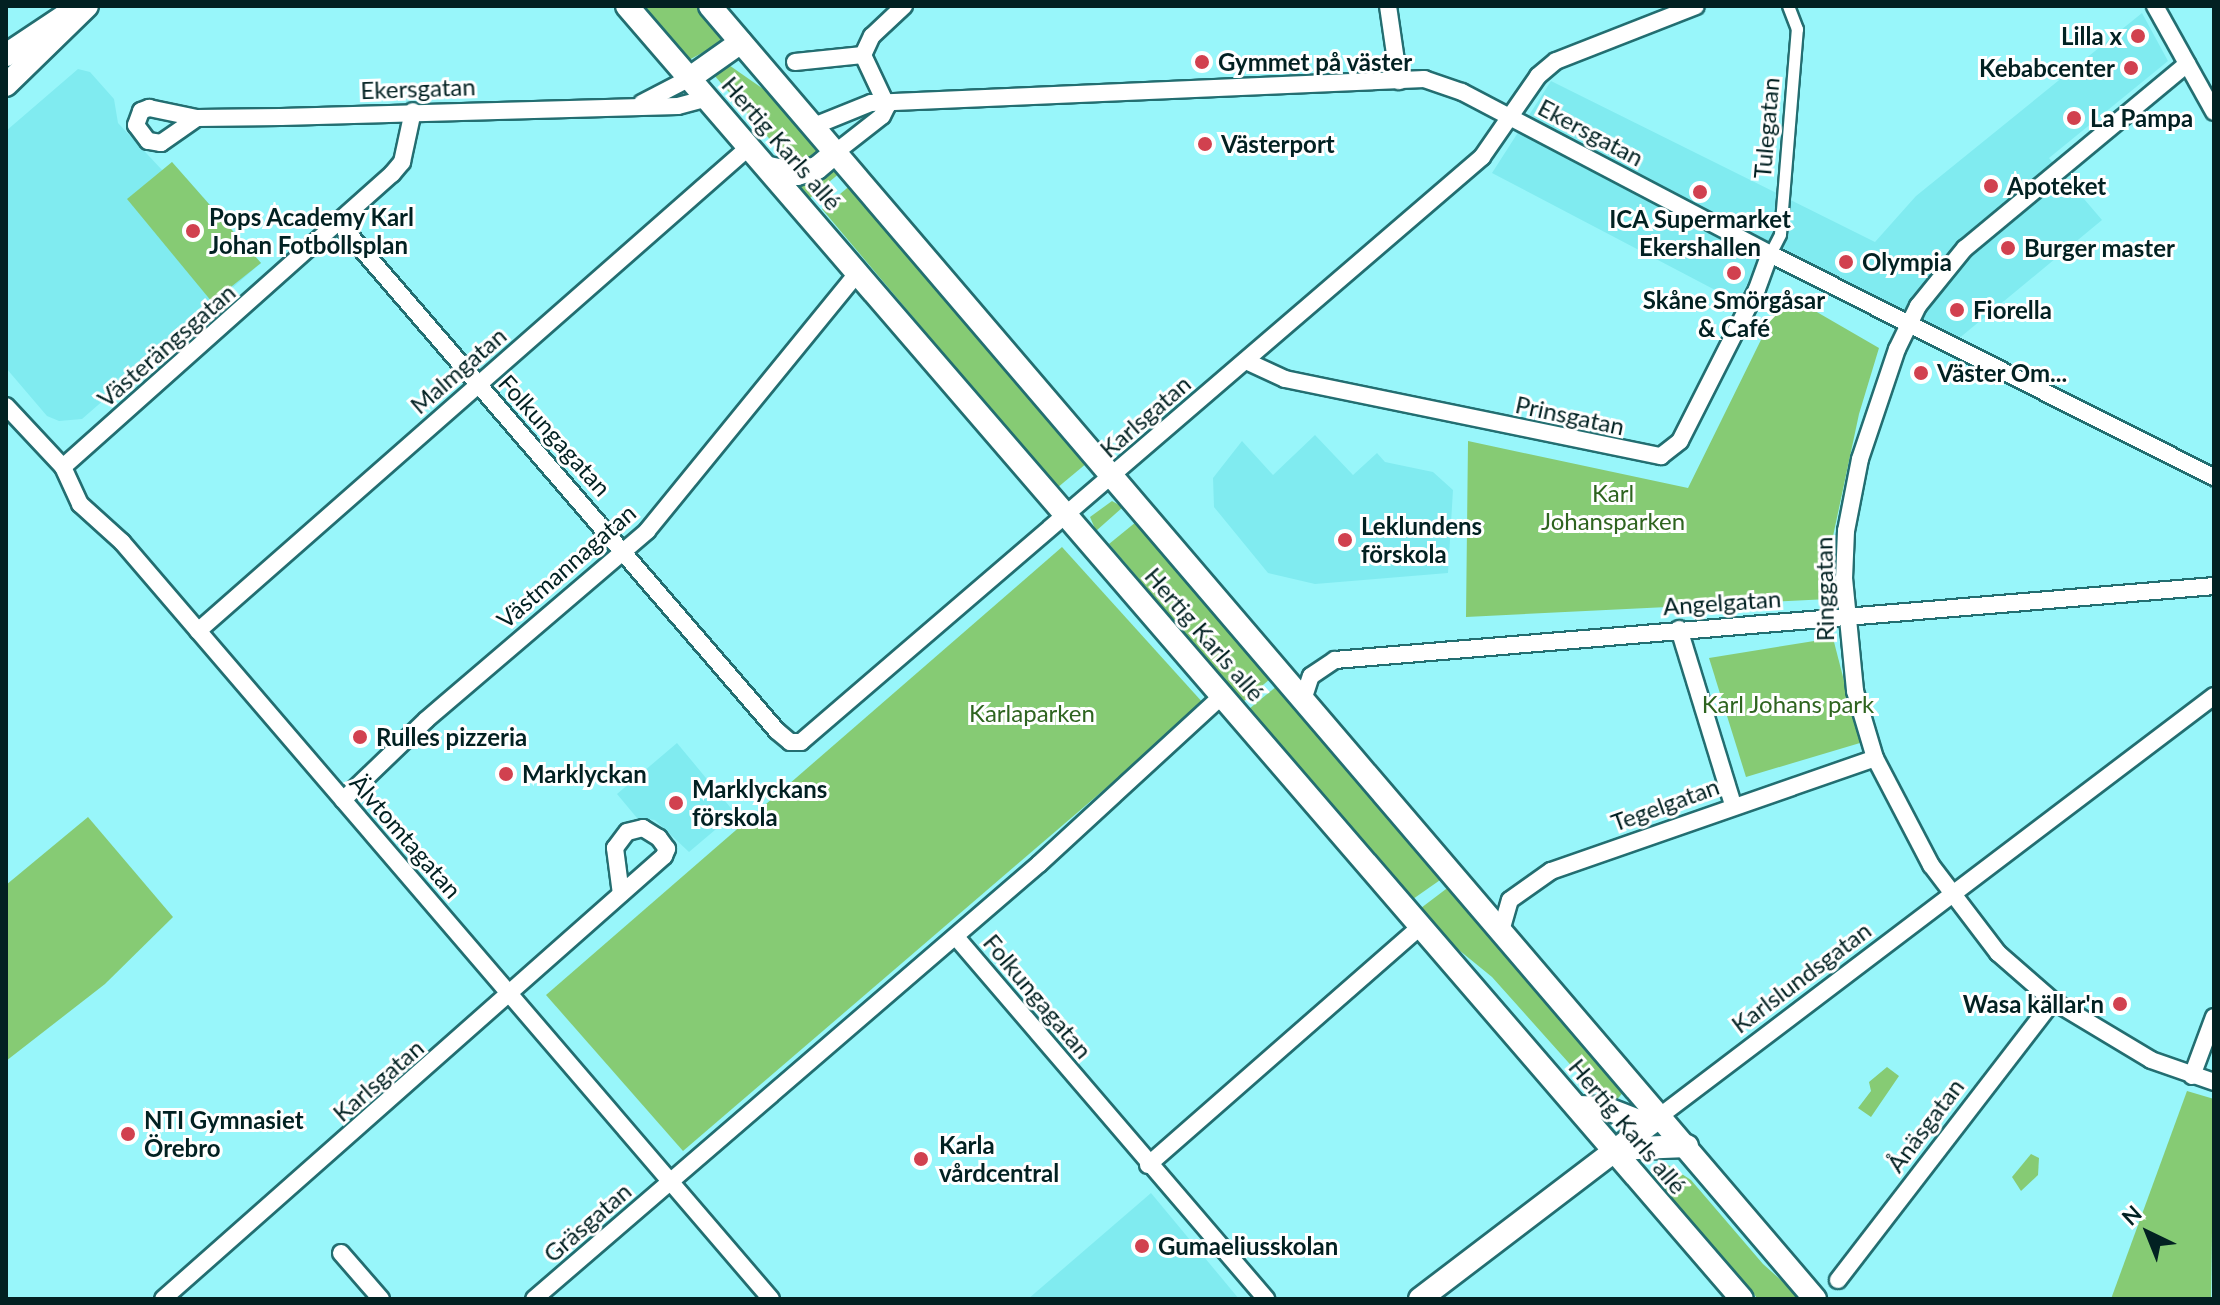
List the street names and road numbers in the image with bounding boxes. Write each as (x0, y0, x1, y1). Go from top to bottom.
street label: Hertig Karls allé (716, 70, 848, 216)
street label: Ekersgatan (360, 72, 476, 104)
street label: Tulegatan (1747, 76, 1785, 180)
street label: Ekersgatan (1533, 92, 1649, 172)
street label: Västerängsgatan (91, 277, 241, 413)
street label: Malmgatan (404, 321, 512, 419)
street label: Folkungagatan (493, 368, 617, 502)
street label: Karlsgatan (1094, 369, 1196, 463)
street label: Prinsgatan (1513, 389, 1627, 441)
street label: Västmannagatan (491, 498, 641, 634)
street label: Ringgatan (1809, 536, 1839, 642)
street label: Hertig Karls allé (1139, 561, 1271, 707)
street label: Angelgatan (1662, 584, 1782, 620)
street label: Älvtomtagatan (344, 768, 468, 904)
street label: Tegelgatan (1607, 771, 1723, 837)
street label: Karlslundsgatan (1726, 915, 1876, 1039)
street label: Folkungagatan (978, 928, 1098, 1064)
street label: Karlsgatan (327, 1033, 429, 1127)
street label: Hertig Karls allé (1563, 1053, 1693, 1199)
street label: Ånäsgatan (1880, 1072, 1970, 1178)
street label: Gräsgatan (537, 1176, 637, 1268)

